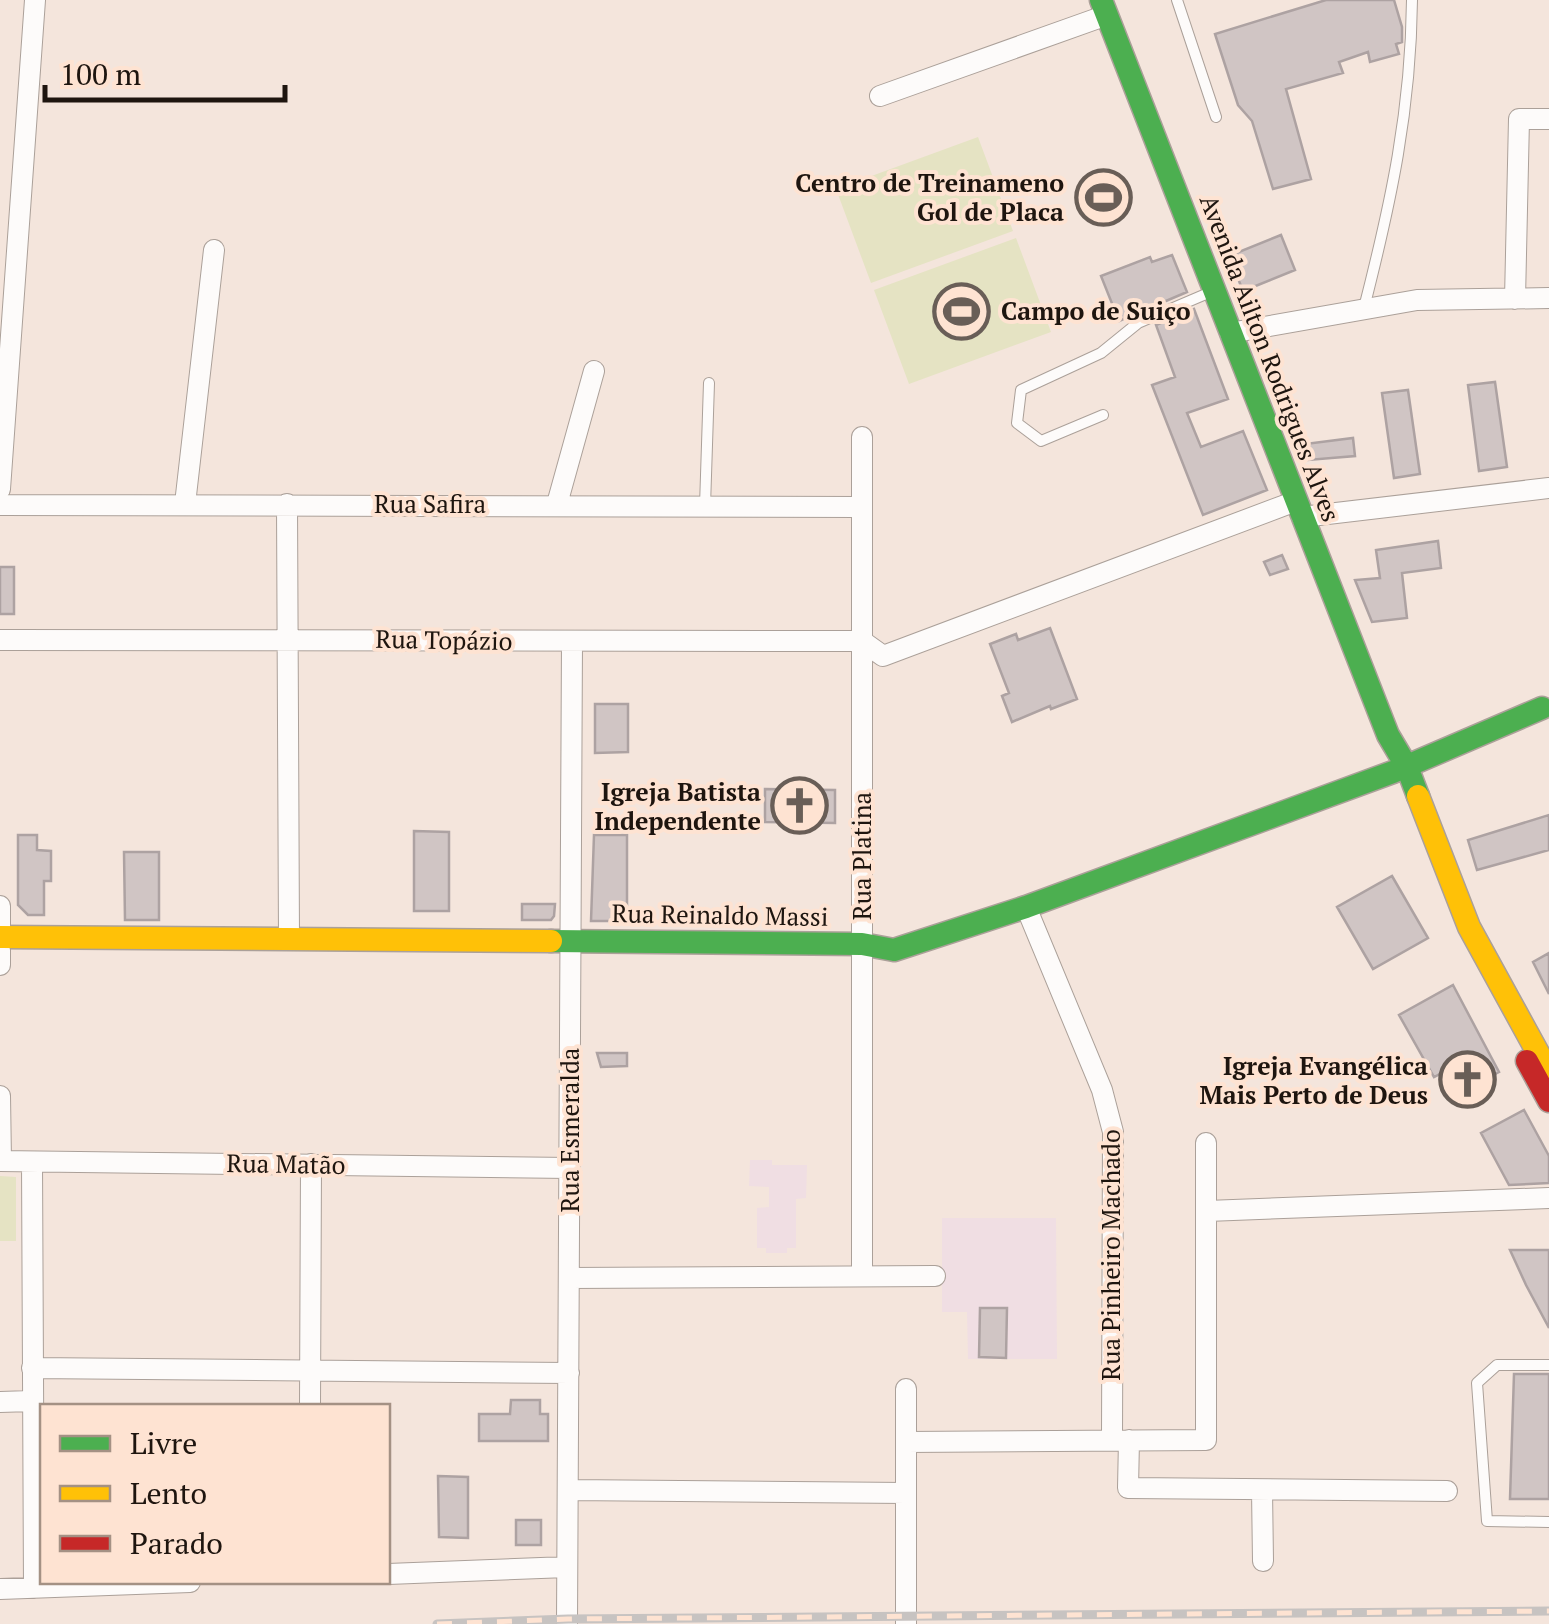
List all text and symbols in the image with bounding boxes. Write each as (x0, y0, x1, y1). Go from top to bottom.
scale bar (45, 40, 285, 102)
text: 100 m (60, 54, 141, 94)
place label: Centro de Treinameno Gol de Placa (795, 166, 1064, 228)
sports icon: Centro de Treinameno Gol de Placa (1073, 167, 1133, 227)
street label: Avenida Ailton Rodrigues Alves (1193, 190, 1348, 526)
sports icon: Campo de Suiço (932, 281, 992, 341)
place label: Campo de Suiço (1001, 294, 1191, 327)
street label: Rua Safira (374, 487, 486, 520)
street label: Rua Topázio (375, 622, 513, 657)
place label: Igreja Batista Independente (595, 775, 761, 837)
church icon: Igreja Batista Independente (770, 776, 830, 836)
street label: Rua Platina (845, 791, 878, 920)
street label: Rua Reinaldo Massi (611, 896, 829, 933)
street label: Rua Esmeralda (553, 1047, 586, 1212)
place label: Igreja Evangélica Mais Perto de Deus (1200, 1049, 1428, 1111)
church icon: Igreja Evangélica Mais Perto de Deus (1437, 1050, 1497, 1110)
street label: Rua Pinheiro Machado (1094, 1129, 1127, 1381)
street label: Rua Matão (226, 1146, 346, 1181)
legend (40, 1404, 390, 1584)
text: Livre (130, 1423, 197, 1463)
text: Lento (130, 1473, 207, 1513)
text: Parado (130, 1523, 223, 1563)

